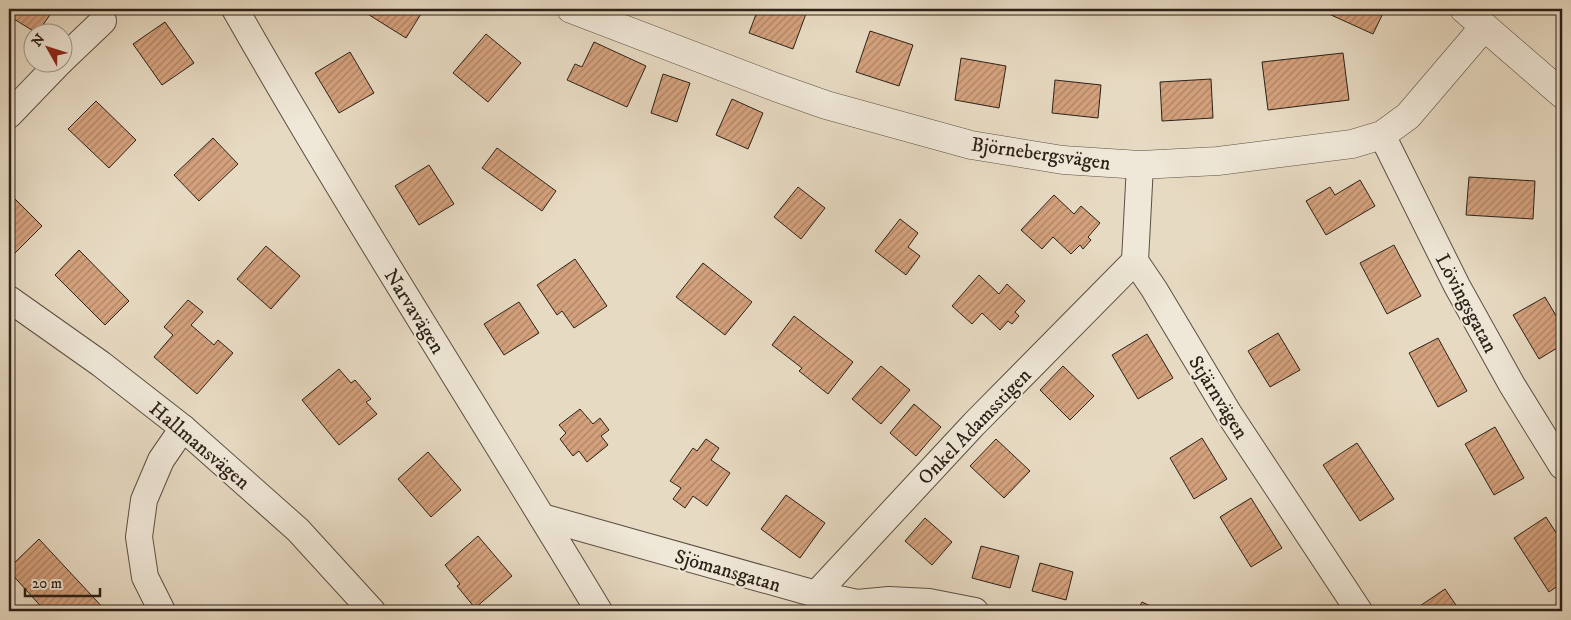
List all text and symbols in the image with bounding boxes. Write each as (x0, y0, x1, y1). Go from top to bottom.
north arrow (22, 22, 72, 72)
text: N (28, 30, 50, 51)
street label: Björnebergsvägen (969, 132, 1113, 177)
street label: Lövingsgatan (1429, 250, 1502, 358)
street label: Narvavägen (378, 265, 450, 359)
street label: Stjärnvägen (1182, 351, 1253, 445)
street label: Onkel Adamsstigen (913, 363, 1037, 491)
street label: Hallmansvägen (144, 397, 255, 496)
street label: Sjömansgatan (672, 544, 784, 599)
scale bar (25, 565, 100, 597)
text: 20 m (32, 574, 62, 593)

